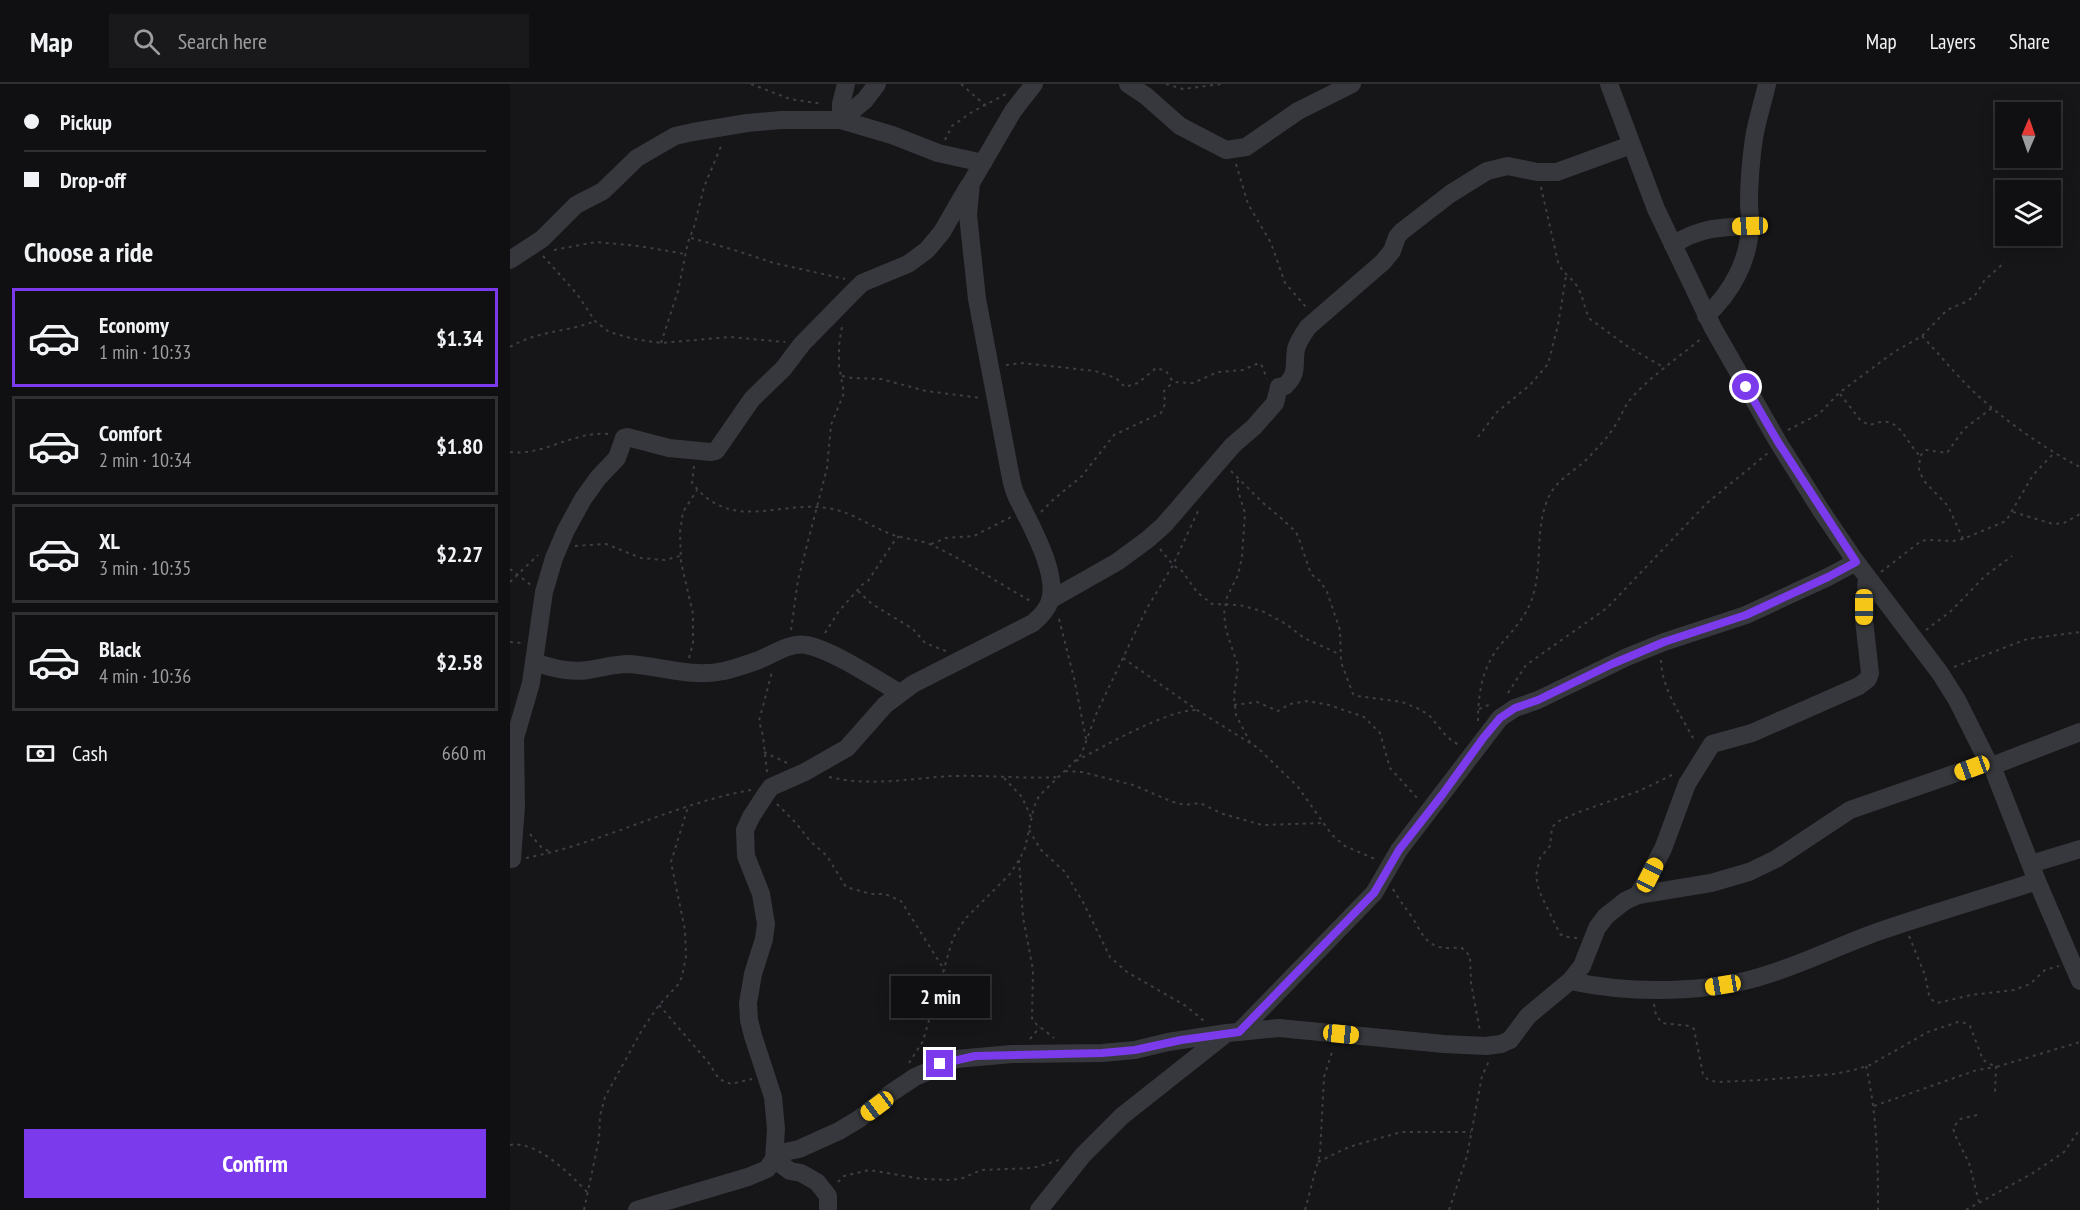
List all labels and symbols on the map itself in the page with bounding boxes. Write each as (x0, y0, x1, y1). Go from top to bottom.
north arrow (1995, 102, 2061, 168)
car (1732, 216, 1768, 236)
route start (1732, 373, 1759, 400)
car (1855, 589, 1873, 625)
car (1952, 753, 1992, 783)
car (1634, 855, 1666, 895)
car (1704, 973, 1742, 997)
callout: 2 min (890, 977, 990, 1019)
car (1322, 1023, 1360, 1045)
route end (926, 1050, 953, 1077)
car (857, 1088, 897, 1124)

